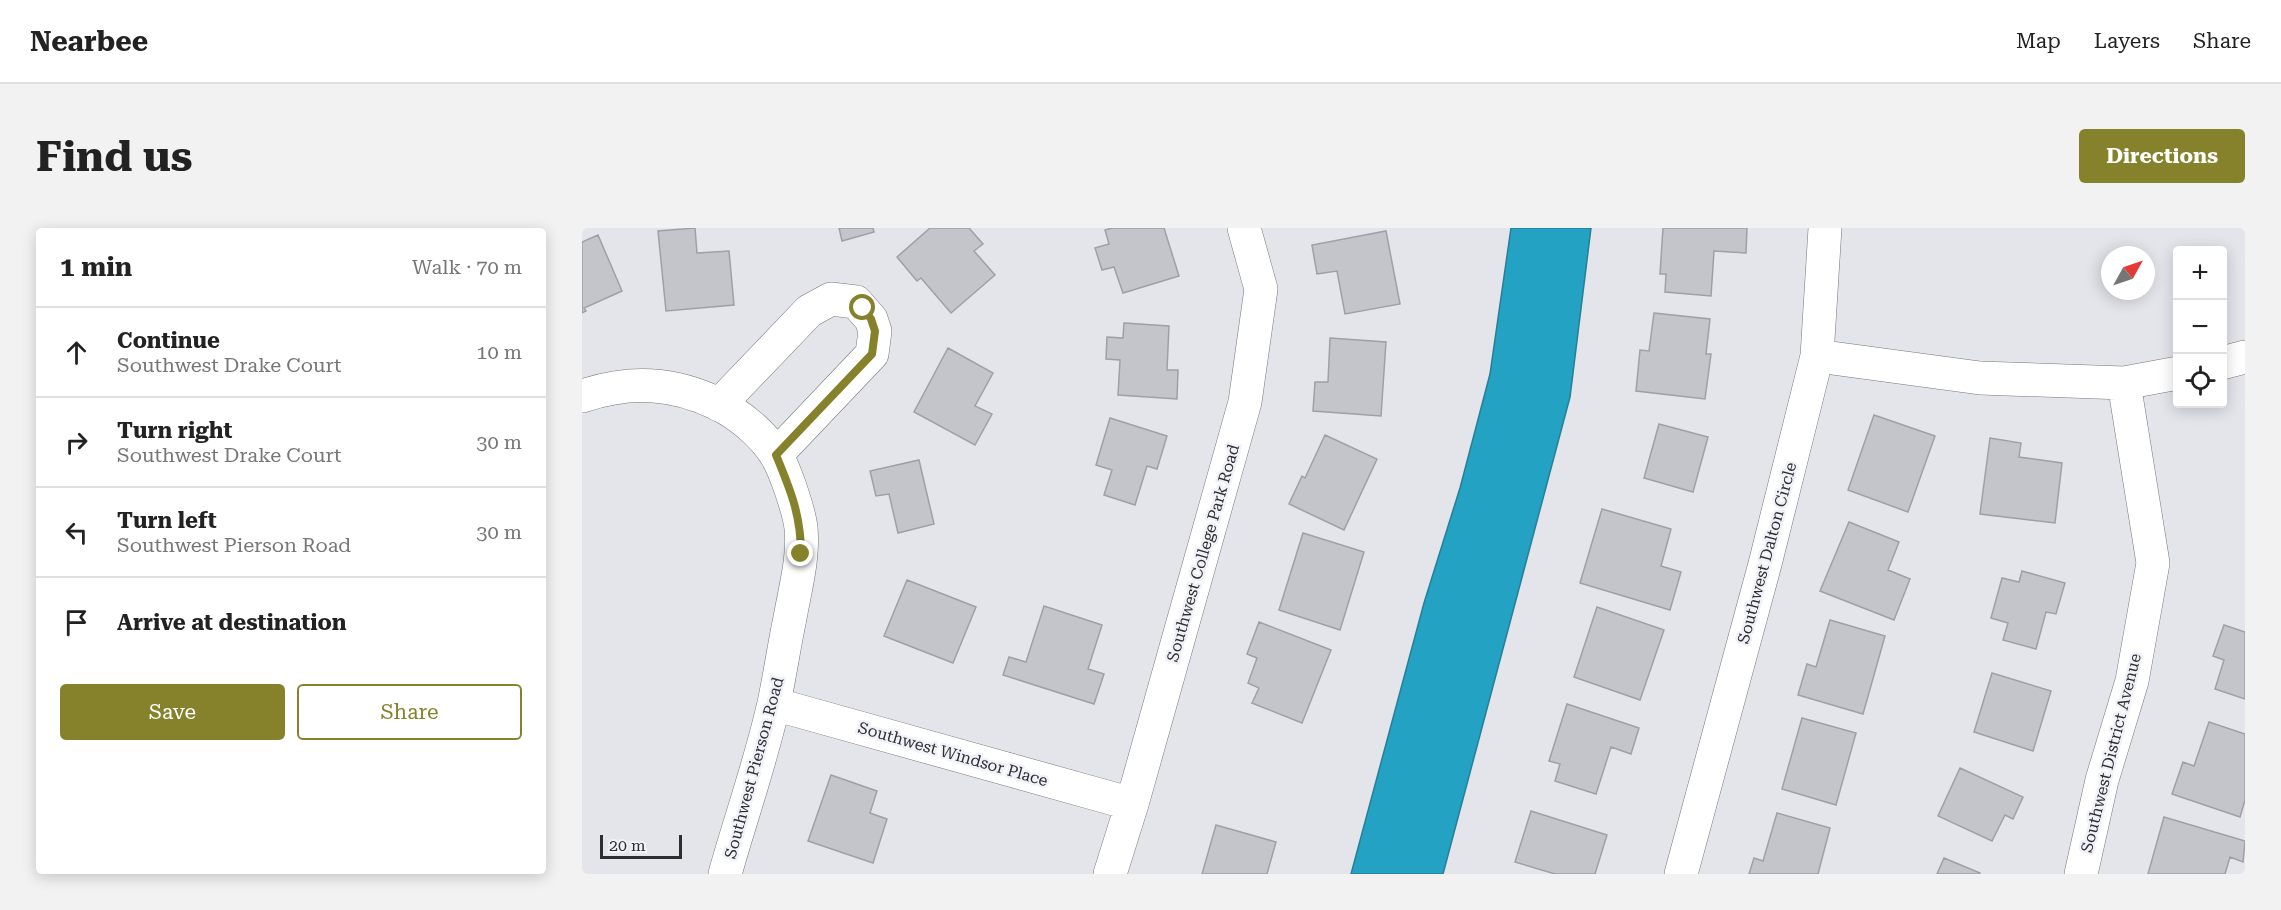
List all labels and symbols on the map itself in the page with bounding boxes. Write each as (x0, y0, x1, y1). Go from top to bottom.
north arrow (2101, 246, 2155, 300)
route start (849, 294, 875, 320)
street label: Southwest College Park Road (1163, 442, 1243, 664)
street label: Southwest Dalton Circle (1734, 460, 1800, 646)
route end (787, 540, 813, 566)
street label: Southwest District Avenue (2077, 651, 2145, 855)
street label: Southwest Pierson Road (721, 675, 787, 861)
street label: Southwest Windsor Place (856, 718, 1050, 790)
scale bar (600, 832, 682, 860)

